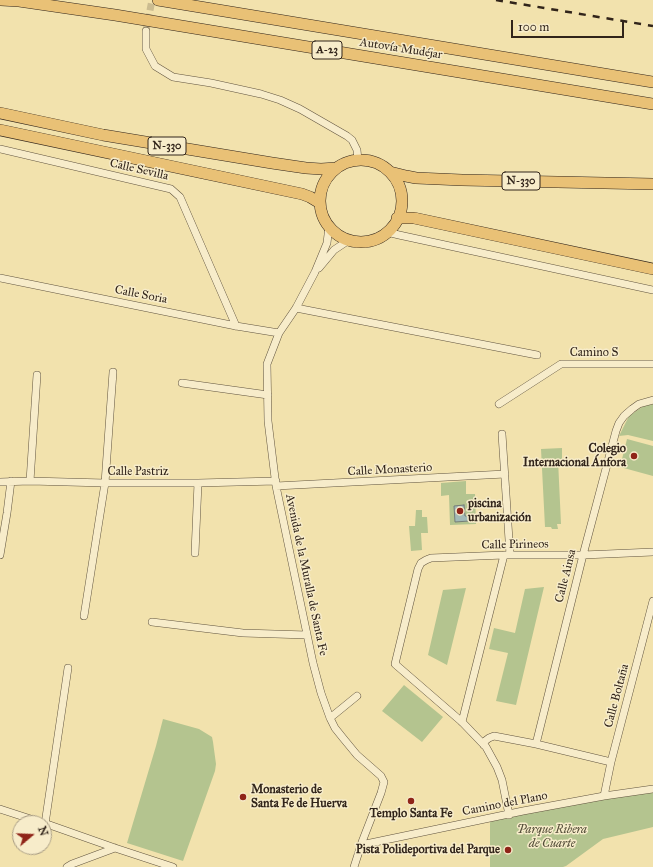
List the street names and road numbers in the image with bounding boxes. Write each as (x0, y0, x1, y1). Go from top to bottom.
street label: Autovía Mudéjar (359, 35, 443, 63)
road number: A-23 (312, 41, 342, 59)
road number: N-330 (148, 137, 186, 155)
street label: Calle Sevilla (108, 156, 170, 184)
road number: N-330 (502, 172, 540, 190)
street label: Calle Soria (114, 283, 168, 307)
street label: Camino S (570, 346, 618, 360)
street label: Calle Monasterio (347, 461, 433, 479)
street label: Calle Pastriz (108, 465, 168, 479)
street label: Avenida de la Muralla de Santa Fe (282, 493, 330, 657)
street label: Calle Pirineos (481, 537, 549, 553)
street label: Calle Ainsa (552, 548, 580, 604)
street label: Calle Boltaña (602, 663, 632, 729)
street label: Camino del Plano (461, 789, 549, 819)

